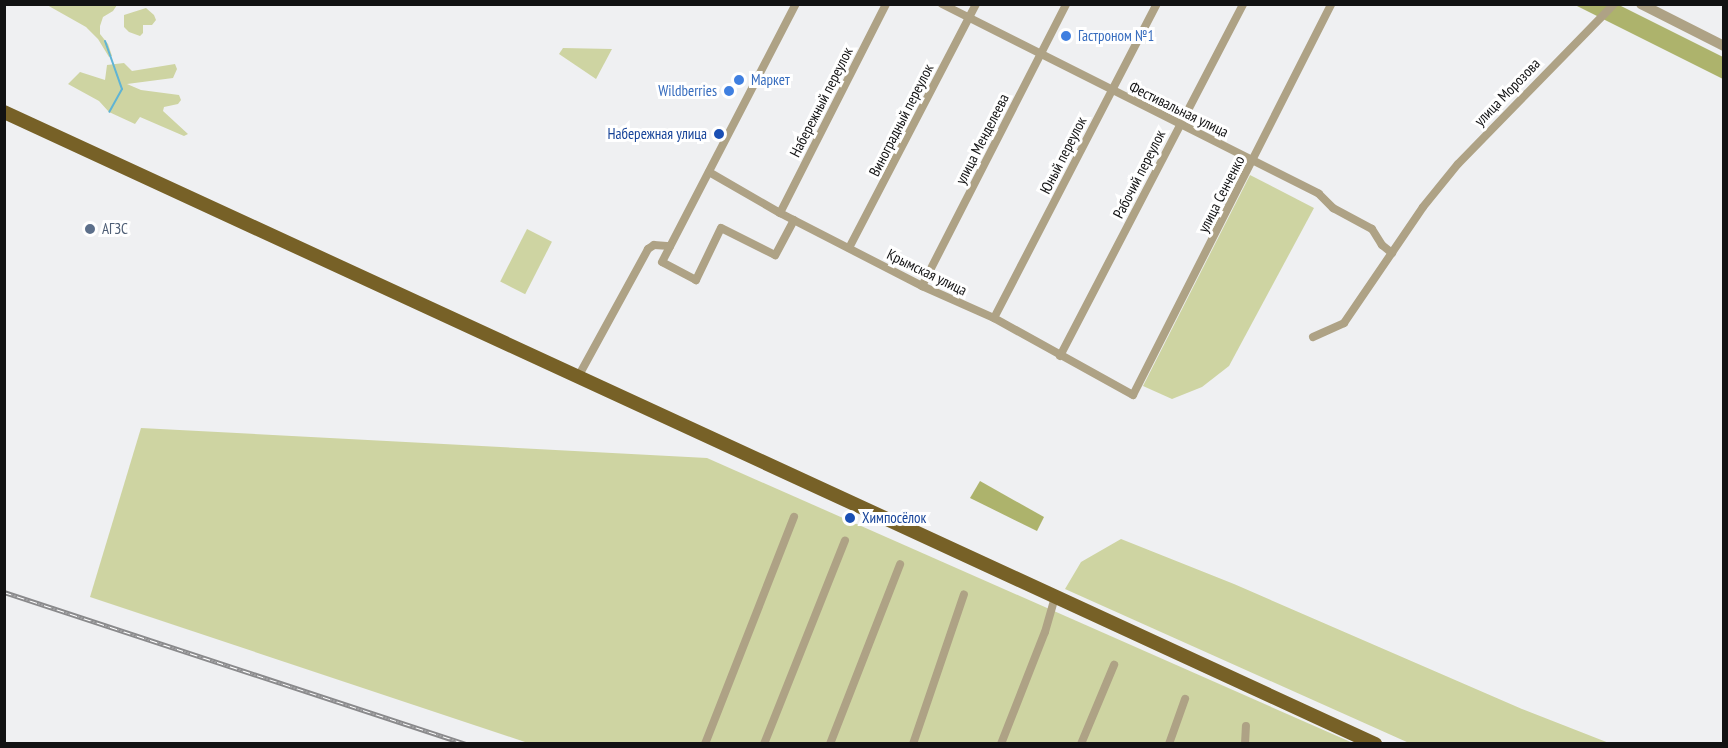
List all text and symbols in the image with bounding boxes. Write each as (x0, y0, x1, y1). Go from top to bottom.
place label: Гастроном №1 (1078, 27, 1154, 45)
marker: Гастроном №1 (1059, 29, 1073, 43)
street label: Набережный переулок (786, 44, 856, 160)
street label: улица Морозова (1470, 55, 1544, 129)
street label: Виноградный переулок (865, 61, 937, 179)
place label: Маркет (751, 71, 790, 89)
marker: Маркет (732, 73, 746, 87)
street label: Фестивальная улица (1126, 77, 1232, 141)
place label: Wildberries (658, 82, 717, 100)
marker: Wildberries (722, 84, 736, 98)
street label: улица Менделеева (951, 91, 1013, 187)
street label: Юный переулок (1036, 113, 1090, 197)
place label: Набережная улица (607, 125, 707, 143)
marker: Набережная улица (712, 127, 726, 141)
street label: Рабочий переулок (1109, 127, 1169, 221)
street label: улица Сенченко (1194, 153, 1248, 235)
place label: АГЗС (102, 220, 128, 238)
marker: АГЗС (83, 222, 97, 236)
street label: Крымская улица (884, 245, 970, 299)
place label: Химпосёлок (862, 509, 926, 527)
marker: Химпосёлок (843, 511, 857, 525)

